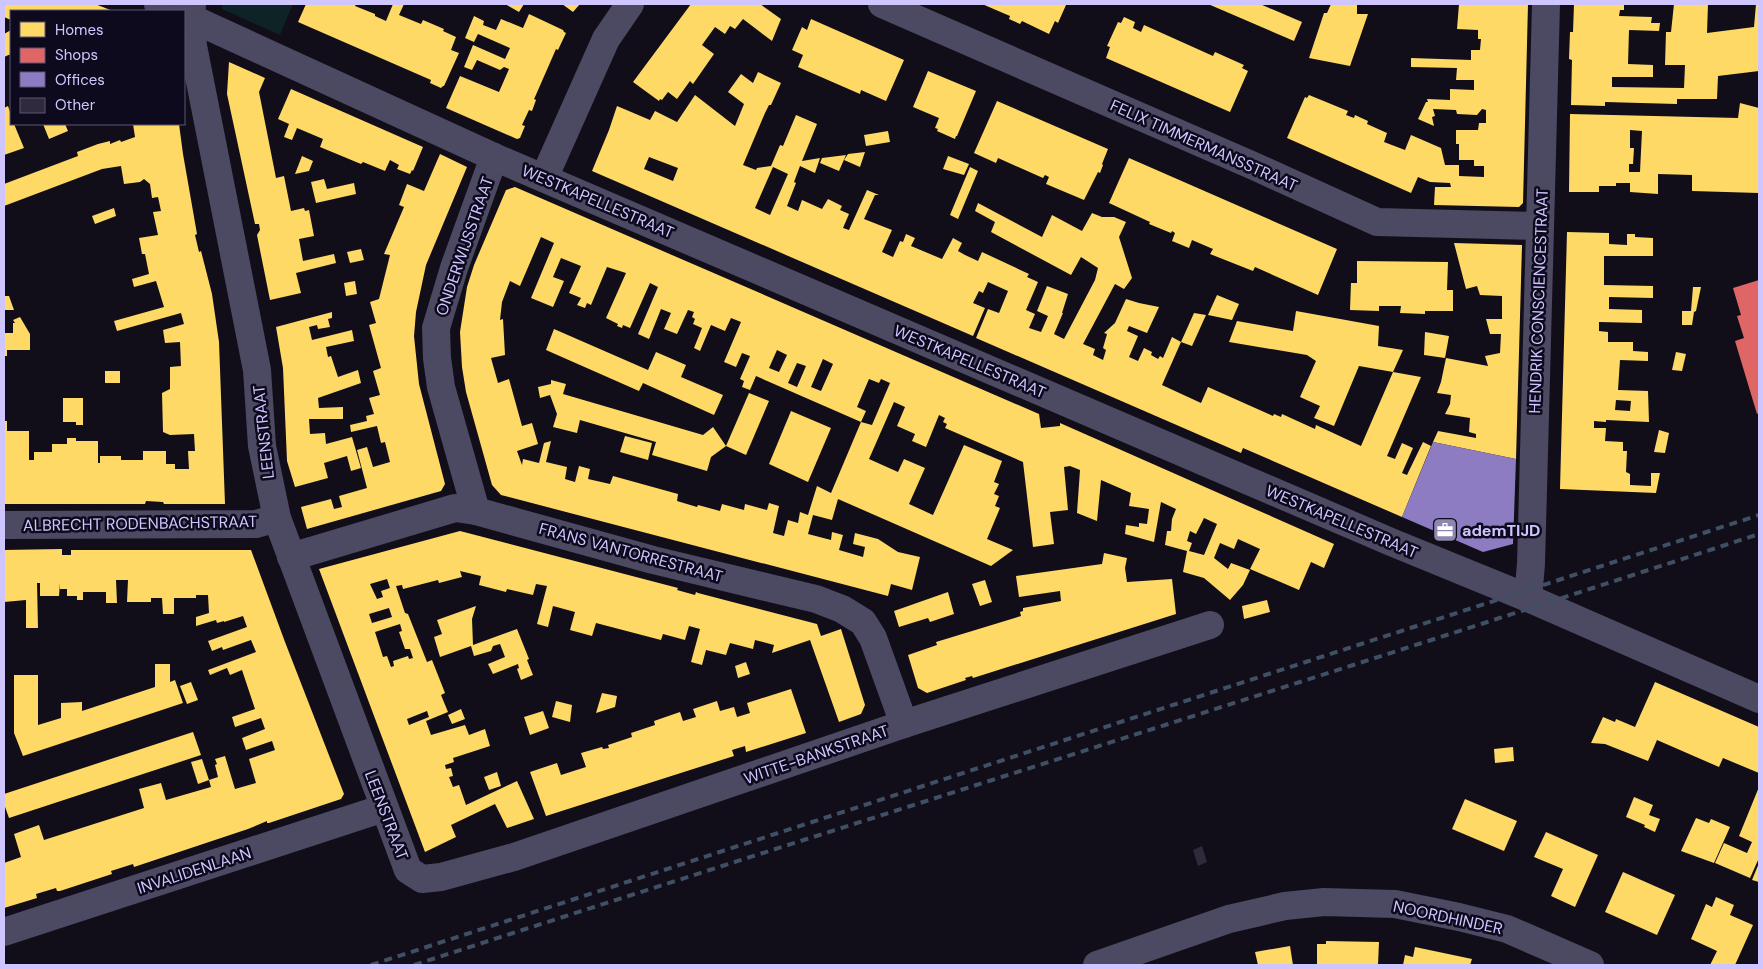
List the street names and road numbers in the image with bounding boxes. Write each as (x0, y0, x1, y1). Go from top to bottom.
street label: FELIX TIMMERMANSSTRAAT (1107, 95, 1301, 196)
street label: WESTKAPELLESTRAAT (519, 160, 677, 243)
street label: ONDERWIJSSTRAAT (431, 174, 498, 318)
street label: HENDRIK CONSCIENCESTRAAT (1524, 188, 1553, 414)
street label: WESTKAPELLESTRAAT (891, 320, 1049, 403)
street label: LEENSTRAAT (248, 384, 279, 480)
street label: WESTKAPELLESTRAAT (1263, 480, 1421, 563)
street label: ALBRECHT RODENBACHSTRAAT (23, 511, 257, 536)
street label: FRANS VANTORRESTRAAT (537, 518, 725, 587)
street label: WITTE-BANKSTRAAT (741, 720, 891, 789)
street label: LEENSTRAAT (360, 768, 413, 863)
street label: INVALIDENLAAN (135, 842, 254, 899)
street label: NOORDHINDER (1391, 896, 1505, 939)

